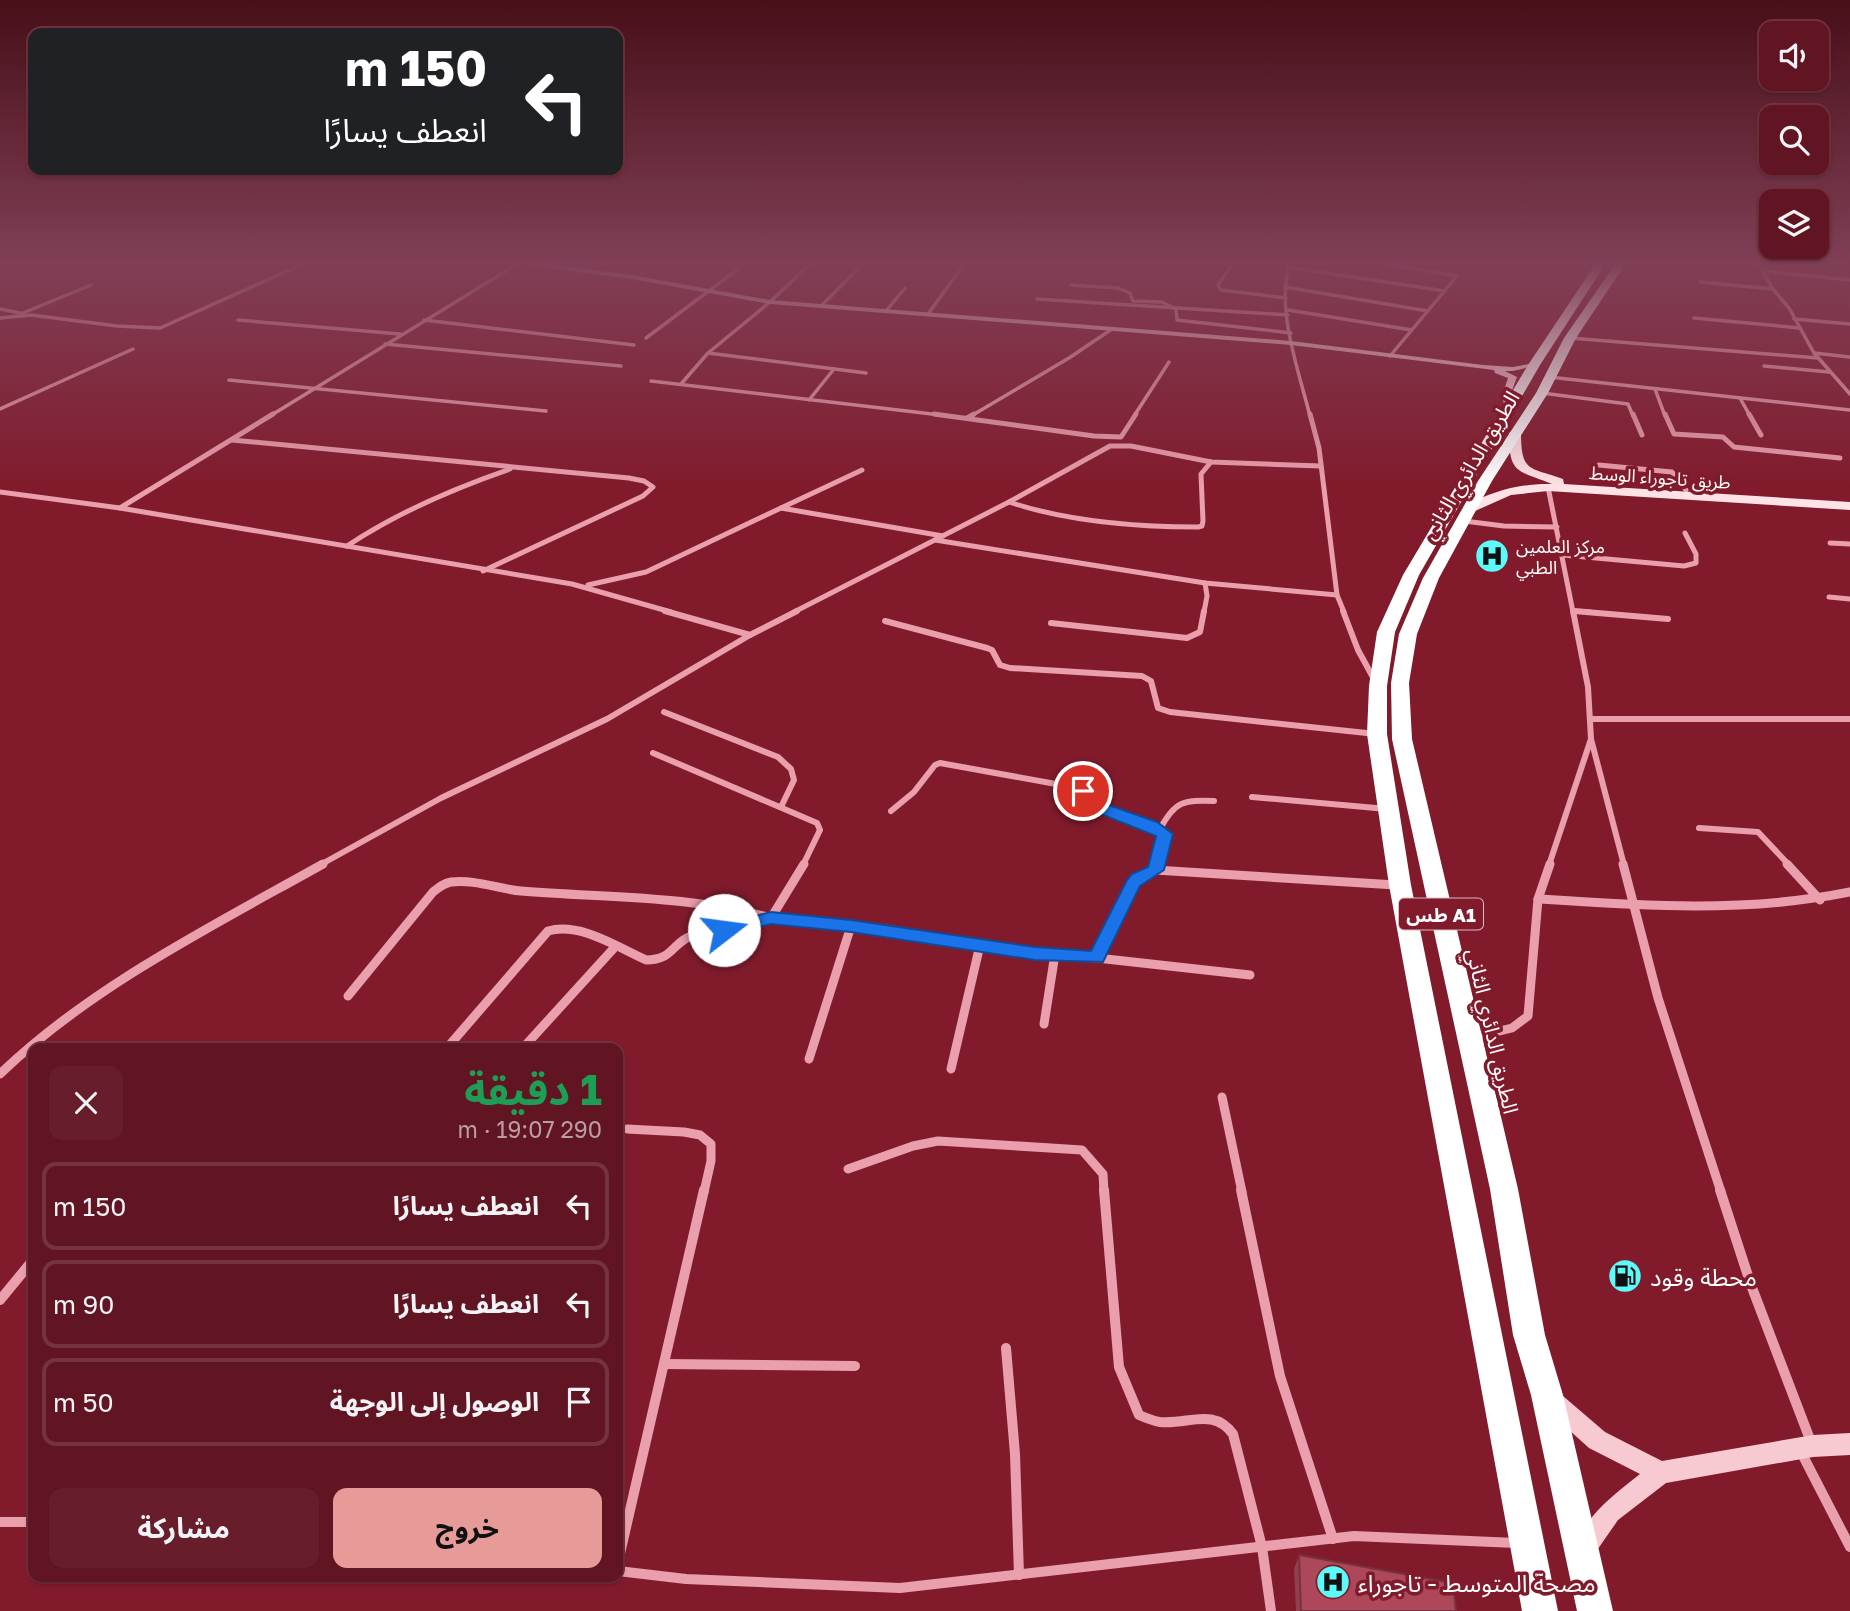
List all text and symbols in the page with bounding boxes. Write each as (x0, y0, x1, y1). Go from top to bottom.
map controls (1759, 21, 1829, 259)
button: sound (1759, 21, 1829, 91)
text: 150 m (345, 38, 487, 97)
icon: left (511, 56, 602, 147)
button: search (1759, 105, 1829, 175)
text: انعطف يسارًا (324, 111, 487, 149)
button: layers (1759, 189, 1829, 259)
street label: الطريق الدائري الثاني (1415, 386, 1528, 546)
street label: طريق تاجوراء الوسط (1588, 461, 1731, 494)
place label: مركز العلمين الطبي (1516, 535, 1605, 581)
hospital icon: مركز العلمين الطبي (1473, 537, 1511, 575)
pin (1053, 761, 1113, 821)
icon: arrive (1064, 772, 1102, 810)
position arrow (687, 893, 761, 967)
road number: طس A1 (1399, 898, 1483, 930)
street label: الطريق الدائري الثاني (1458, 946, 1525, 1117)
text: 1 دقيقة (464, 1064, 602, 1114)
button: close (49, 1066, 123, 1140)
text: 290 m · 19:07 (458, 1115, 602, 1143)
icon: left (560, 1187, 598, 1225)
text: انعطف يسارًا (393, 1190, 539, 1221)
text: 150 m (53, 1191, 126, 1222)
fuel station icon: محطة وقود (1606, 1257, 1644, 1295)
place label: محطة وقود (1650, 1262, 1757, 1292)
icon: left (560, 1285, 598, 1323)
text: انعطف يسارًا (393, 1288, 539, 1319)
text: 90 m (53, 1289, 114, 1320)
icon: arrive (560, 1383, 598, 1421)
text: الوصول إلى الوجهة (330, 1386, 539, 1417)
text: 50 m (53, 1387, 114, 1418)
button: مشاركة (49, 1488, 319, 1568)
button: خروج (333, 1488, 602, 1568)
hospital icon: مصحة المتوسط - تاجوراء (1314, 1563, 1352, 1601)
place label: مصحة المتوسط - تاجوراء (1358, 1568, 1596, 1598)

